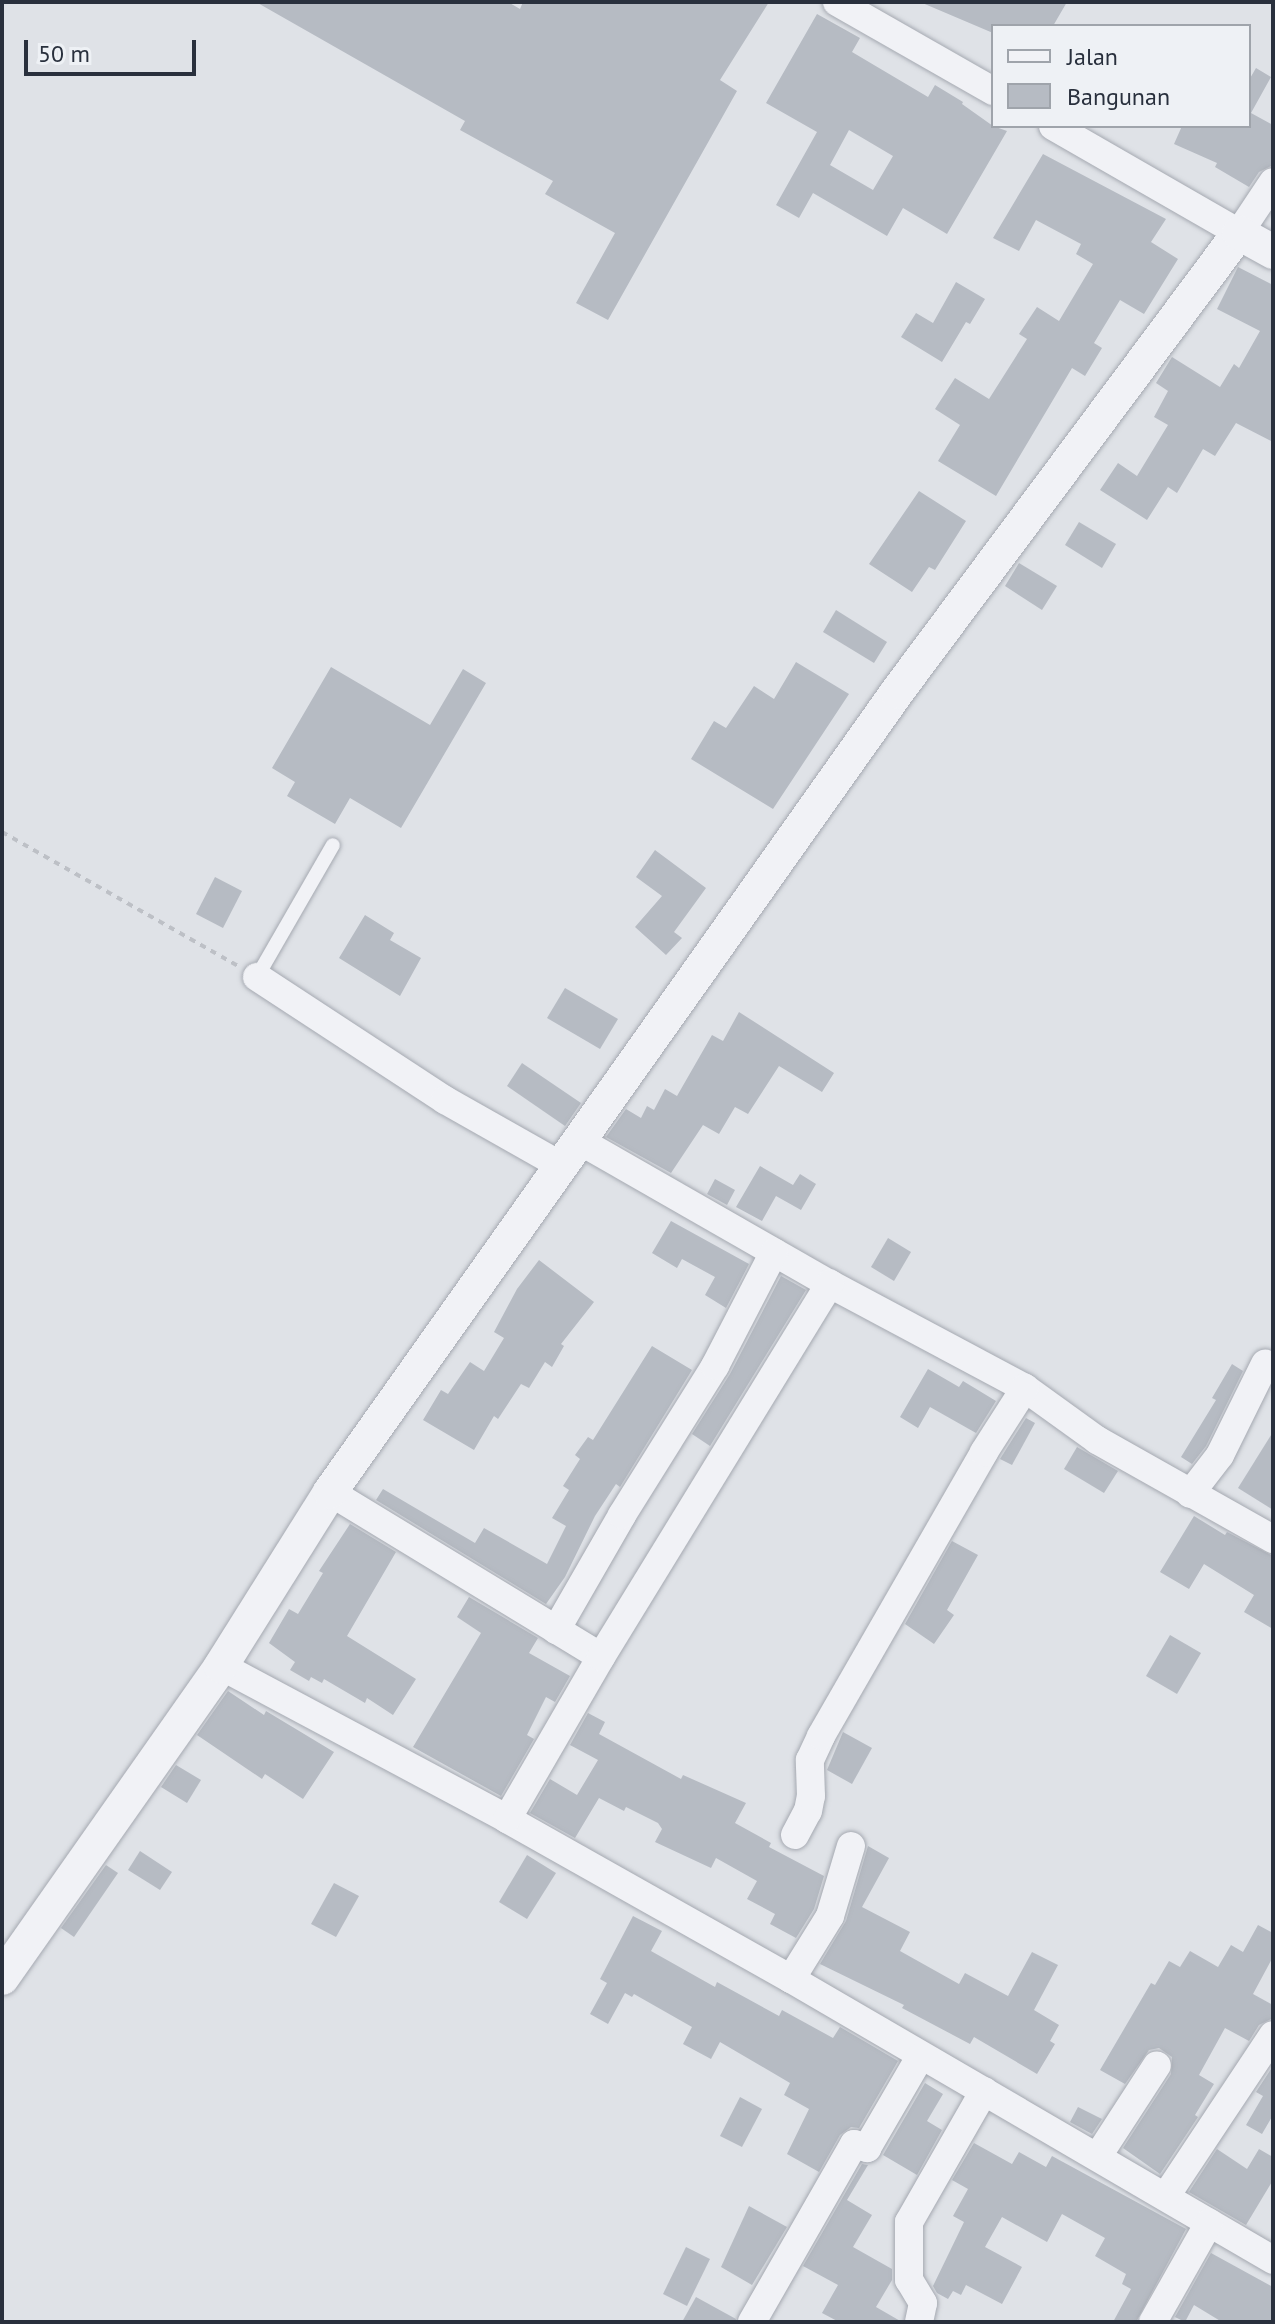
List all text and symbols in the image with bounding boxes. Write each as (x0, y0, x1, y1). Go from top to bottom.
scale bar (28, 24, 200, 74)
legend (991, 24, 1251, 128)
text: 50 m (38, 38, 90, 69)
text: Jalan (1067, 41, 1118, 72)
text: Bangunan (1067, 81, 1170, 112)

